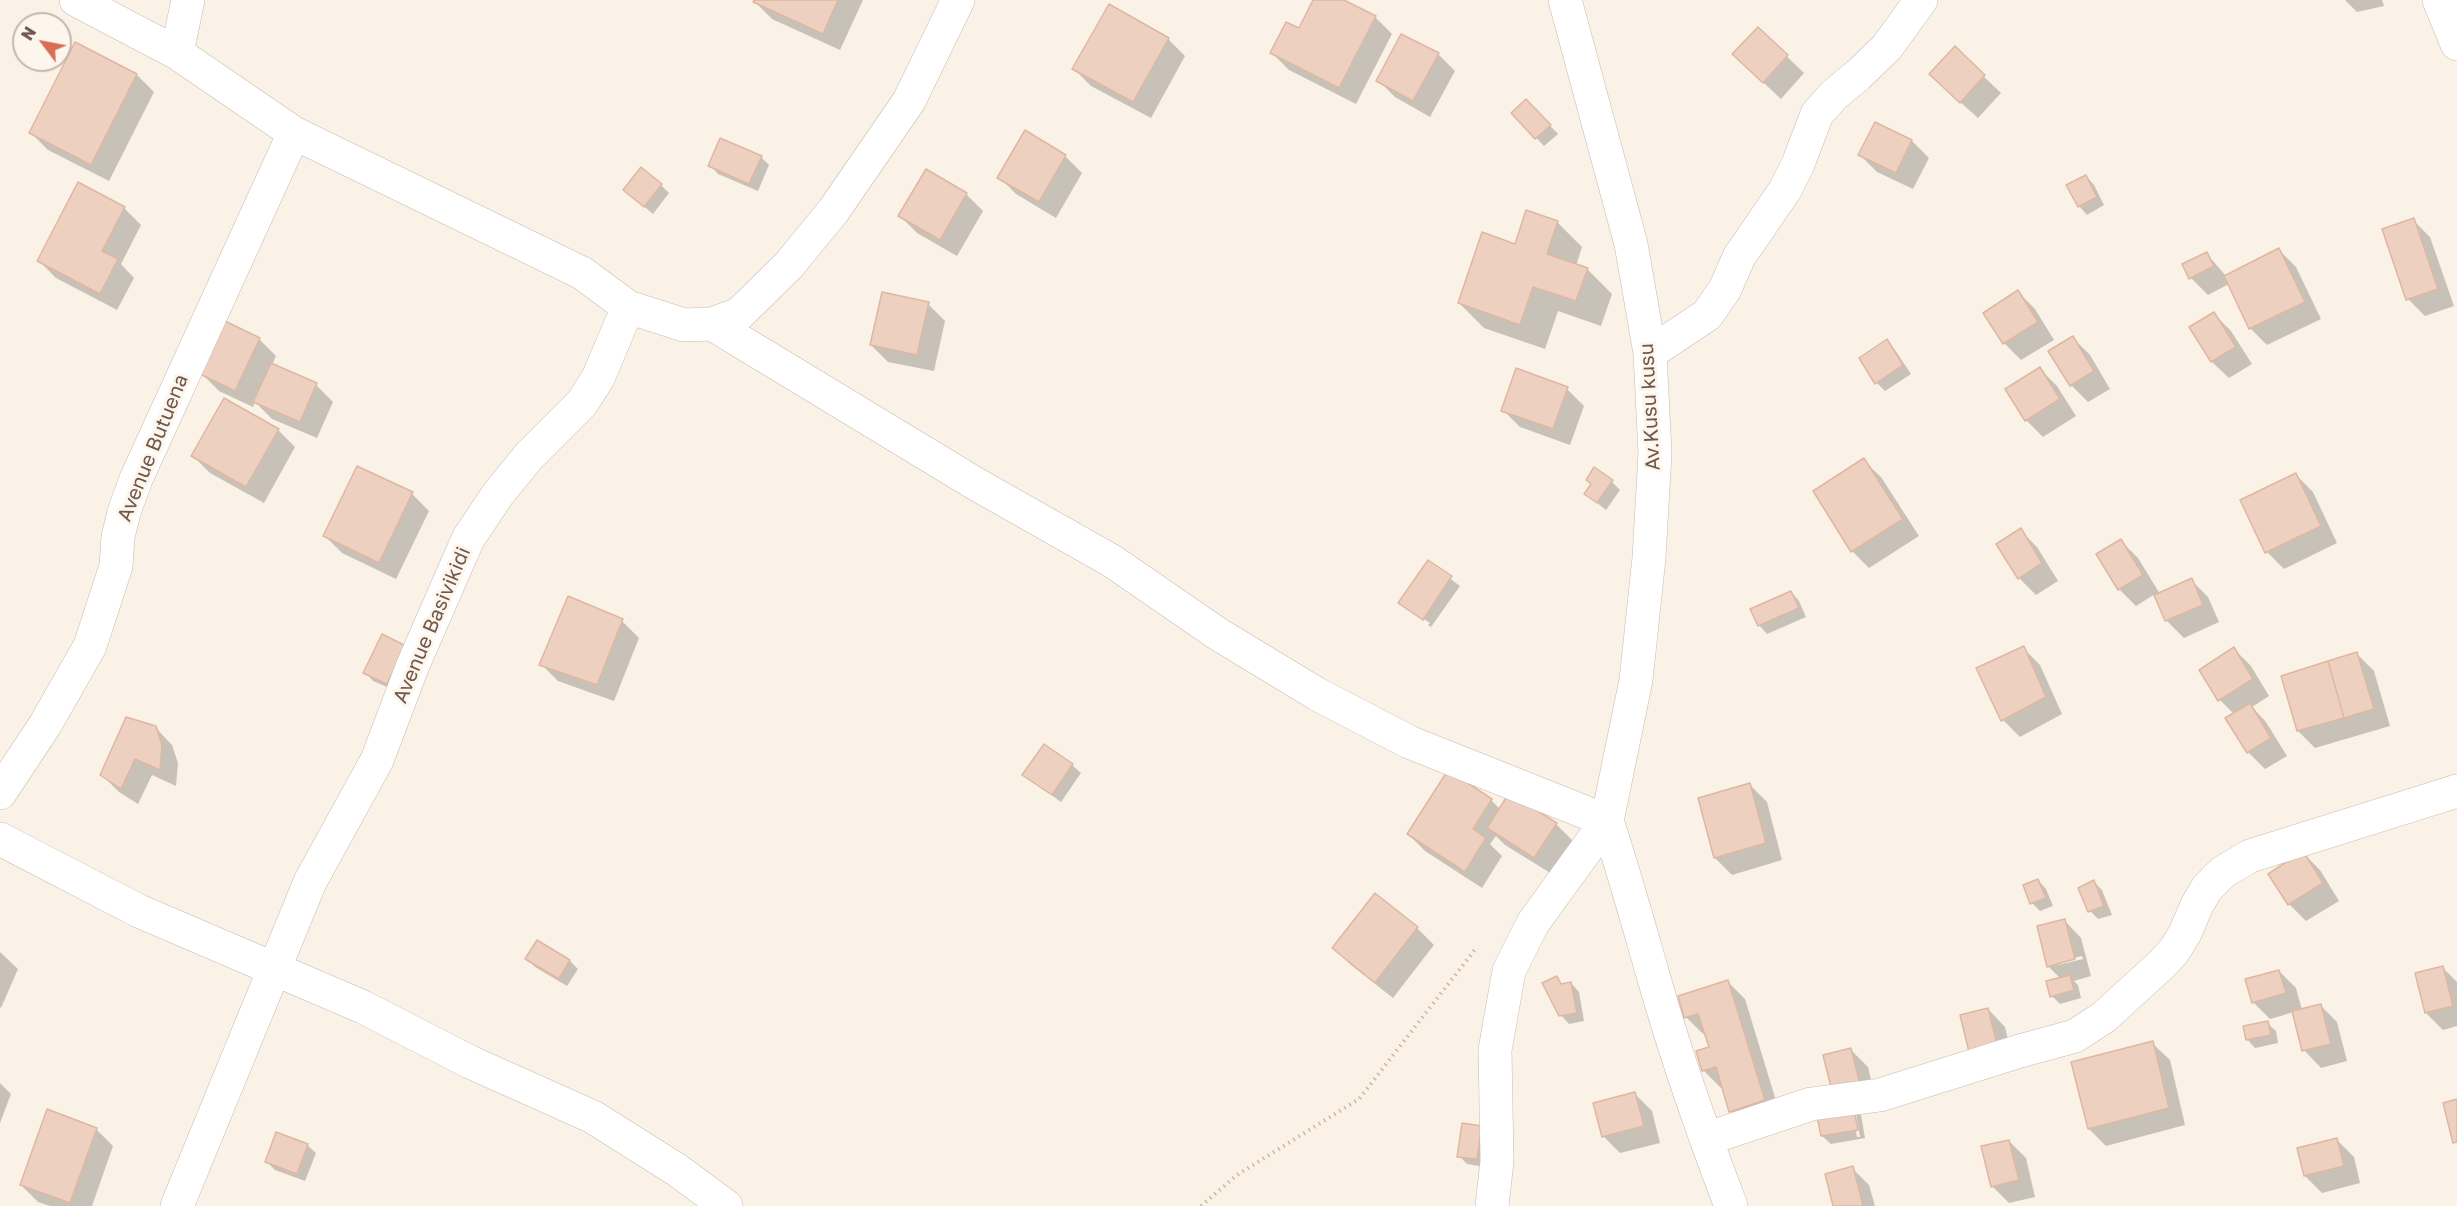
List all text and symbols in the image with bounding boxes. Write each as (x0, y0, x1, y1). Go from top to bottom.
north arrow (12, 12, 72, 72)
text: N (17, 23, 40, 44)
street label: Av.Kusu kusu (1635, 343, 1665, 471)
street label: Avenue Butuena (113, 371, 193, 525)
street label: Avenue Basivikidi (388, 543, 476, 707)

